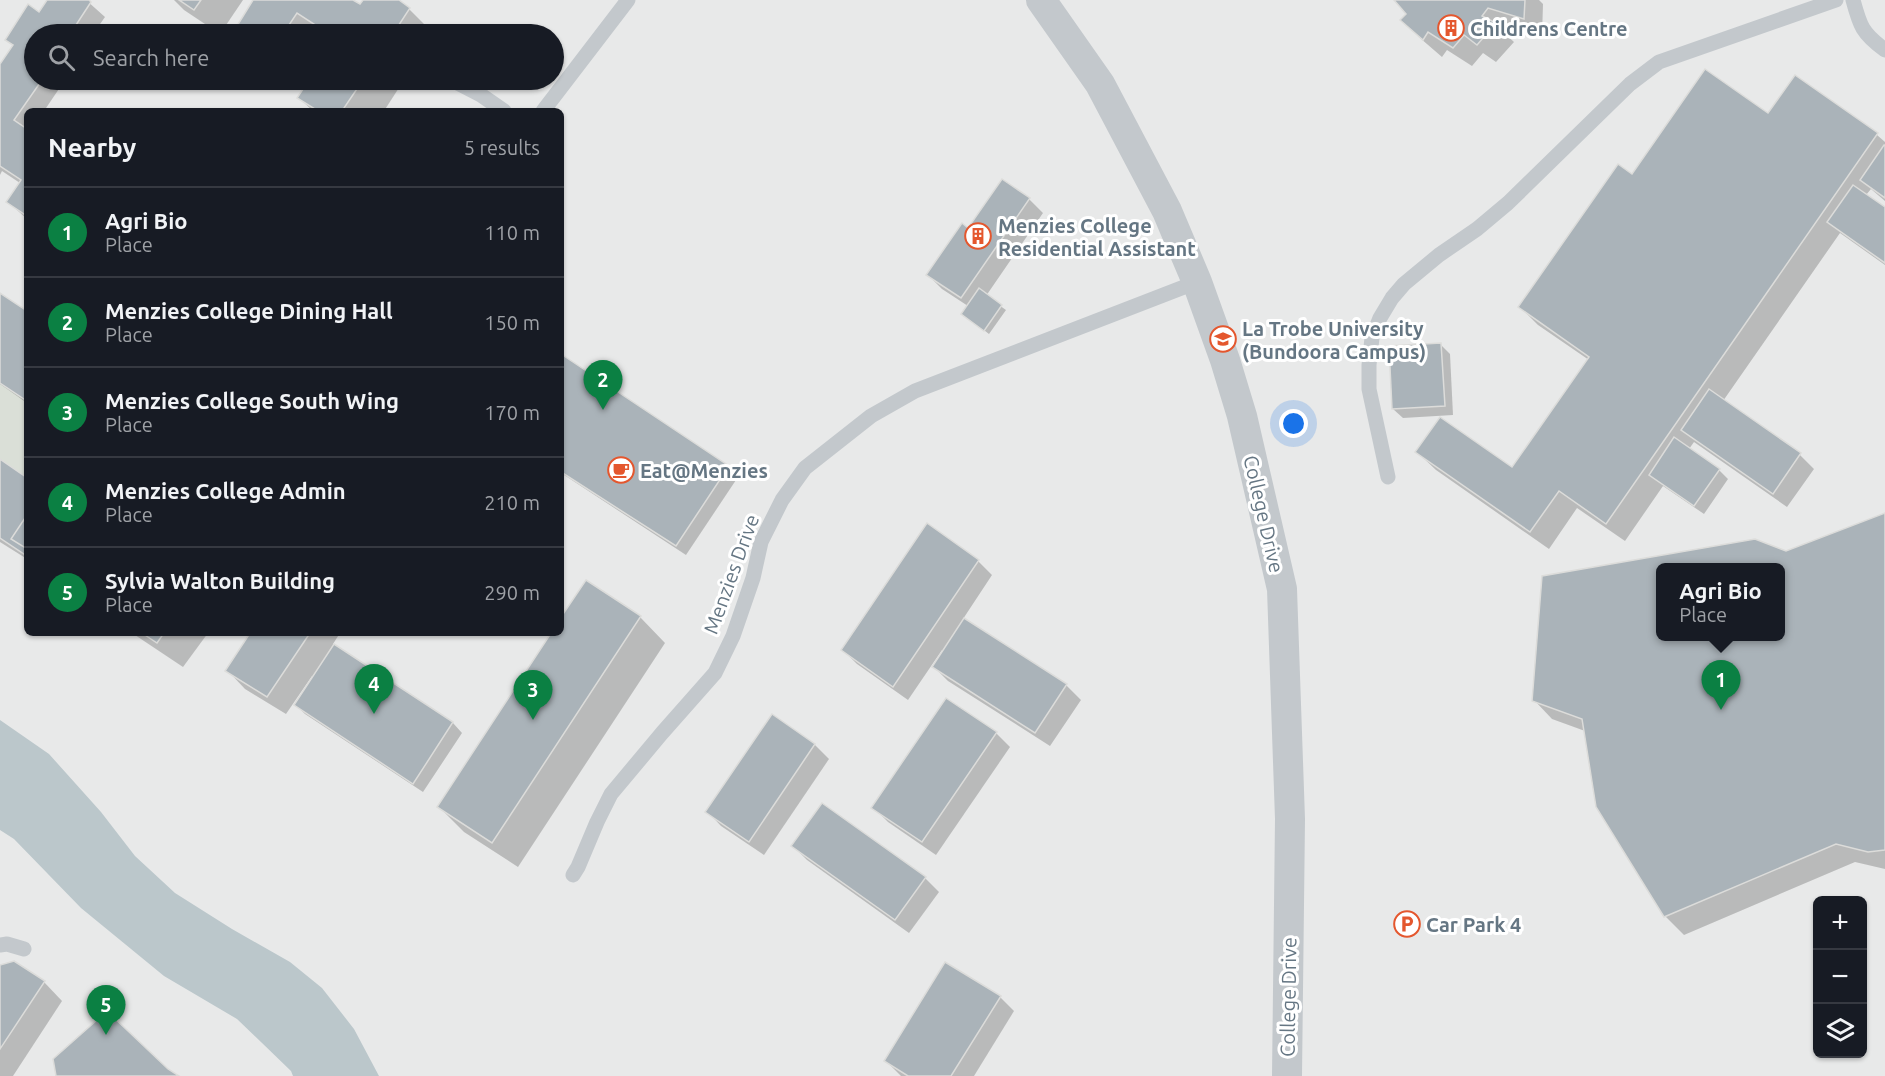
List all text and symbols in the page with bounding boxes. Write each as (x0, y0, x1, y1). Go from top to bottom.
building icon: Childrens Centre (1436, 13, 1466, 43)
place label: Childrens Centre (1470, 17, 1628, 40)
search box (24, 24, 564, 90)
icon: search (45, 41, 78, 74)
text: Search here (93, 45, 209, 70)
text: Nearby (48, 133, 136, 162)
text: 5 results (464, 136, 540, 159)
text: Agri Bio (105, 208, 188, 233)
place label: Menzies College Residential Assistant (998, 214, 1196, 260)
text: 1 (62, 221, 73, 244)
text: 110 m (484, 221, 540, 244)
building icon: Menzies College Residential Assistant (963, 221, 993, 251)
text: Place (105, 233, 153, 256)
text: Menzies College Dining Hall (105, 298, 393, 323)
text: 2 (62, 311, 73, 334)
text: 150 m (484, 311, 540, 334)
place label: La Trobe University (Bundoora Campus) (1242, 317, 1426, 363)
text: Place (105, 323, 153, 346)
school or university icon: La Trobe University (Bundoora Campus) (1208, 324, 1238, 354)
pin: 2 (584, 360, 622, 410)
text: Menzies College South Wing (105, 388, 399, 413)
text: 3 (62, 401, 73, 424)
text: 170 m (484, 401, 540, 424)
your location (1279, 409, 1308, 438)
text: Place (105, 413, 153, 436)
street label: College Drive (1239, 453, 1289, 575)
cafe icon: Eat@Menzies (606, 455, 636, 485)
place label: Eat@Menzies (640, 459, 768, 482)
text: Menzies College Admin (105, 478, 346, 503)
text: 4 (62, 491, 73, 514)
text: 210 m (484, 491, 540, 514)
text: Place (105, 503, 153, 526)
street label: Menzies Drive (699, 511, 763, 637)
popup (1656, 563, 1785, 641)
text: Sylvia Walton Building (105, 568, 335, 593)
text: Agri Bio (1679, 578, 1762, 603)
text: 5 (62, 581, 73, 604)
text: 290 m (484, 581, 540, 604)
text: Place (105, 593, 153, 616)
text: Place (1679, 603, 1727, 626)
pin: 1 (1702, 660, 1740, 710)
pin: 4 (354, 664, 394, 714)
pin: 3 (514, 670, 552, 720)
map controls (1813, 896, 1867, 1058)
button: + (1813, 896, 1867, 950)
parking icon: Car Park 4 (1392, 909, 1422, 939)
place label: Car Park 4 (1426, 913, 1521, 936)
street label: College Drive (1275, 937, 1301, 1057)
button: − (1813, 950, 1867, 1004)
pin: 5 (86, 986, 126, 1035)
button: layers (1813, 1004, 1867, 1058)

